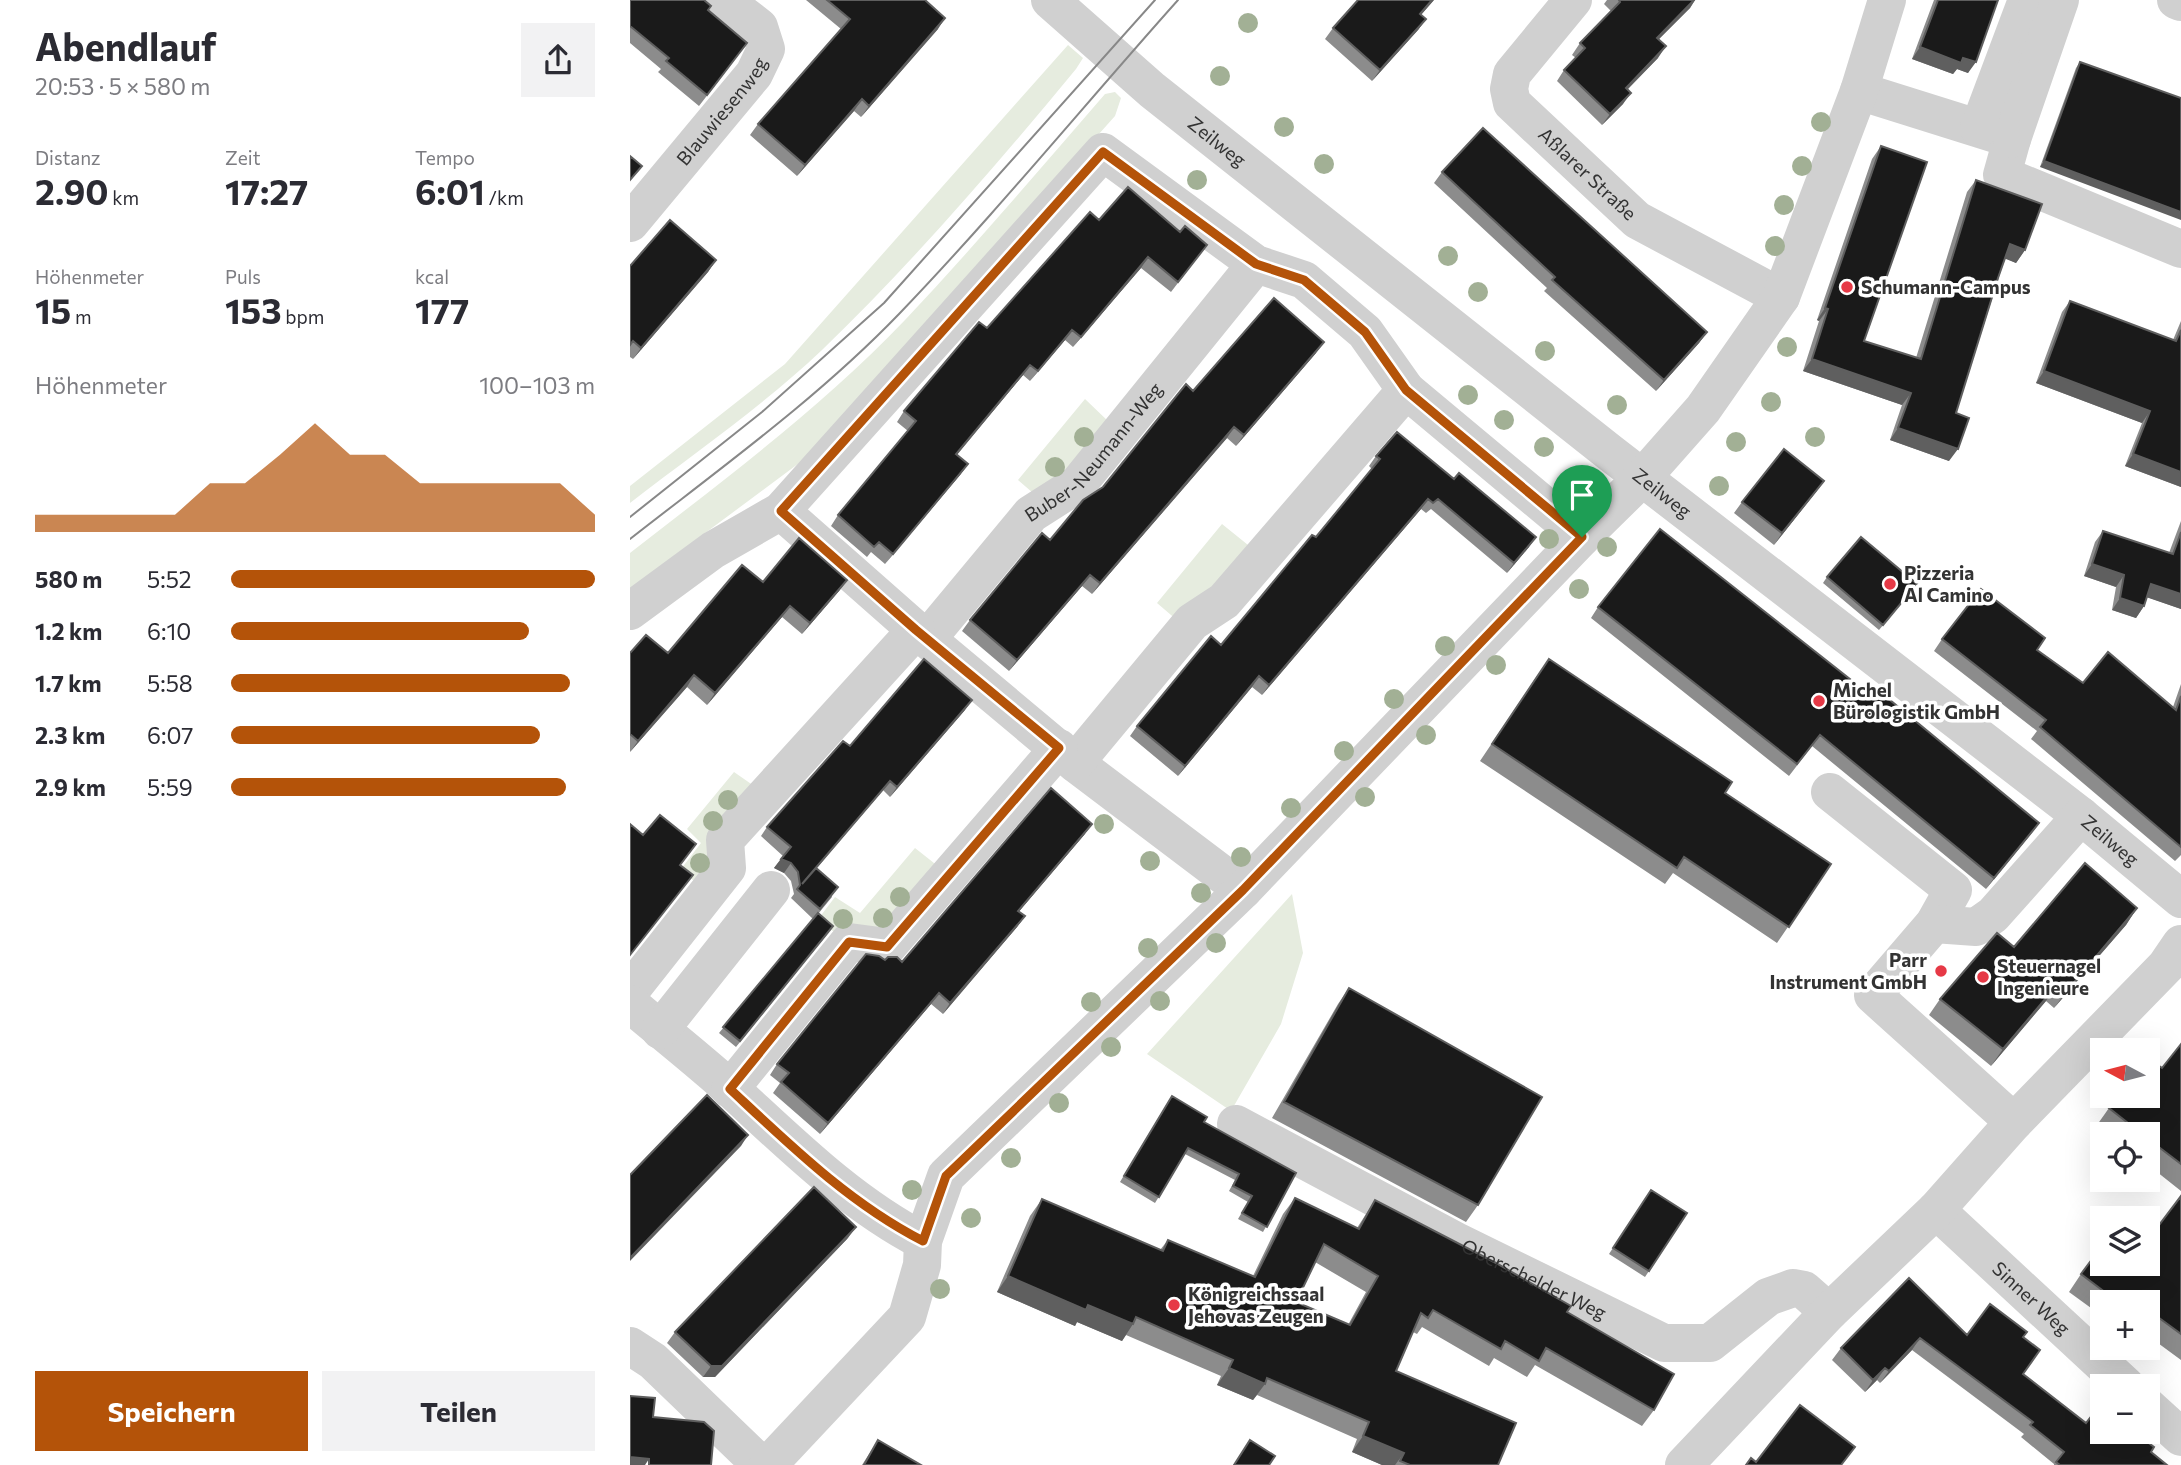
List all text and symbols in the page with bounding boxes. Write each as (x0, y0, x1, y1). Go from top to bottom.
text: Abendlauf (35, 22, 217, 69)
button: share (521, 23, 595, 97)
street label: Blauwiesenweg (671, 53, 771, 169)
text: 20:53 · 5 × 580 m (35, 72, 210, 100)
street label: Zeilweg (1184, 111, 1251, 171)
street label: Aßlarer Straße (1534, 122, 1642, 225)
text: Distanz (35, 146, 101, 169)
text: Zeit (225, 146, 260, 169)
text: Tempo (415, 146, 475, 169)
text: 2.90 (35, 169, 109, 212)
text: 17:27 (225, 169, 308, 212)
text: 6:01 (415, 169, 485, 212)
text: km (109, 186, 139, 209)
text: /km (485, 186, 524, 209)
text: Höhenmeter (35, 265, 144, 288)
text: Puls (225, 265, 261, 288)
text: kcal (415, 265, 449, 288)
place label: Schumann-Campus (1861, 275, 2031, 298)
marker: Schumann-Campus (1839, 279, 1855, 295)
text: 15 (35, 288, 71, 331)
text: 153 (225, 288, 282, 331)
text: 177 (415, 288, 469, 331)
text: m (71, 305, 91, 328)
text: bpm (282, 305, 324, 328)
text: Höhenmeter (35, 371, 167, 399)
text: 100–103 m (479, 371, 595, 399)
street label: Buber-Neumann-Weg (1020, 377, 1167, 526)
street label: Zeilweg (1628, 463, 1696, 522)
pin (1552, 465, 1612, 537)
icon: arrive (1563, 476, 1601, 514)
place label: Pizzeria Al Camino (1904, 561, 1994, 606)
text: 580 m (35, 565, 102, 593)
text: 5:52 (147, 565, 192, 593)
marker: Pizzeria Al Camino (1882, 576, 1898, 592)
text: 1.2 km (35, 617, 102, 645)
text: 6:10 (147, 617, 191, 645)
text: 1.7 km (35, 669, 102, 697)
text: 5:58 (147, 669, 193, 697)
place label: Michel Bürologistik GmbH (1833, 678, 2000, 723)
marker: Michel Bürologistik GmbH (1811, 693, 1827, 709)
text: 2.3 km (35, 721, 105, 749)
text: 6:07 (147, 721, 193, 749)
text: 2.9 km (35, 773, 106, 801)
text: 5:59 (147, 773, 193, 801)
street label: Zeilweg (2077, 809, 2144, 870)
place label: Parr Instrument GmbH (1769, 948, 1927, 993)
place label: Steuernagel Ingenieure (1997, 954, 2101, 999)
marker: Parr Instrument GmbH (1933, 963, 1949, 979)
marker: Steuernagel Ingenieure (1975, 969, 1991, 985)
north arrow (2090, 1038, 2160, 1108)
map controls (2090, 1038, 2160, 1444)
button: locate (2090, 1122, 2160, 1192)
button: layers (2090, 1206, 2160, 1276)
street label: Oberschelder Weg (1458, 1234, 1610, 1324)
street label: Sinner Weg (1988, 1256, 2075, 1340)
place label: Königreichssaal Jehovas Zeugen (1188, 1282, 1324, 1327)
button: + (2090, 1290, 2160, 1360)
marker: Königreichssaal Jehovas Zeugen (1166, 1297, 1182, 1313)
button: Speichern (35, 1371, 308, 1451)
button: Teilen (322, 1371, 595, 1451)
button: − (2090, 1374, 2160, 1444)

